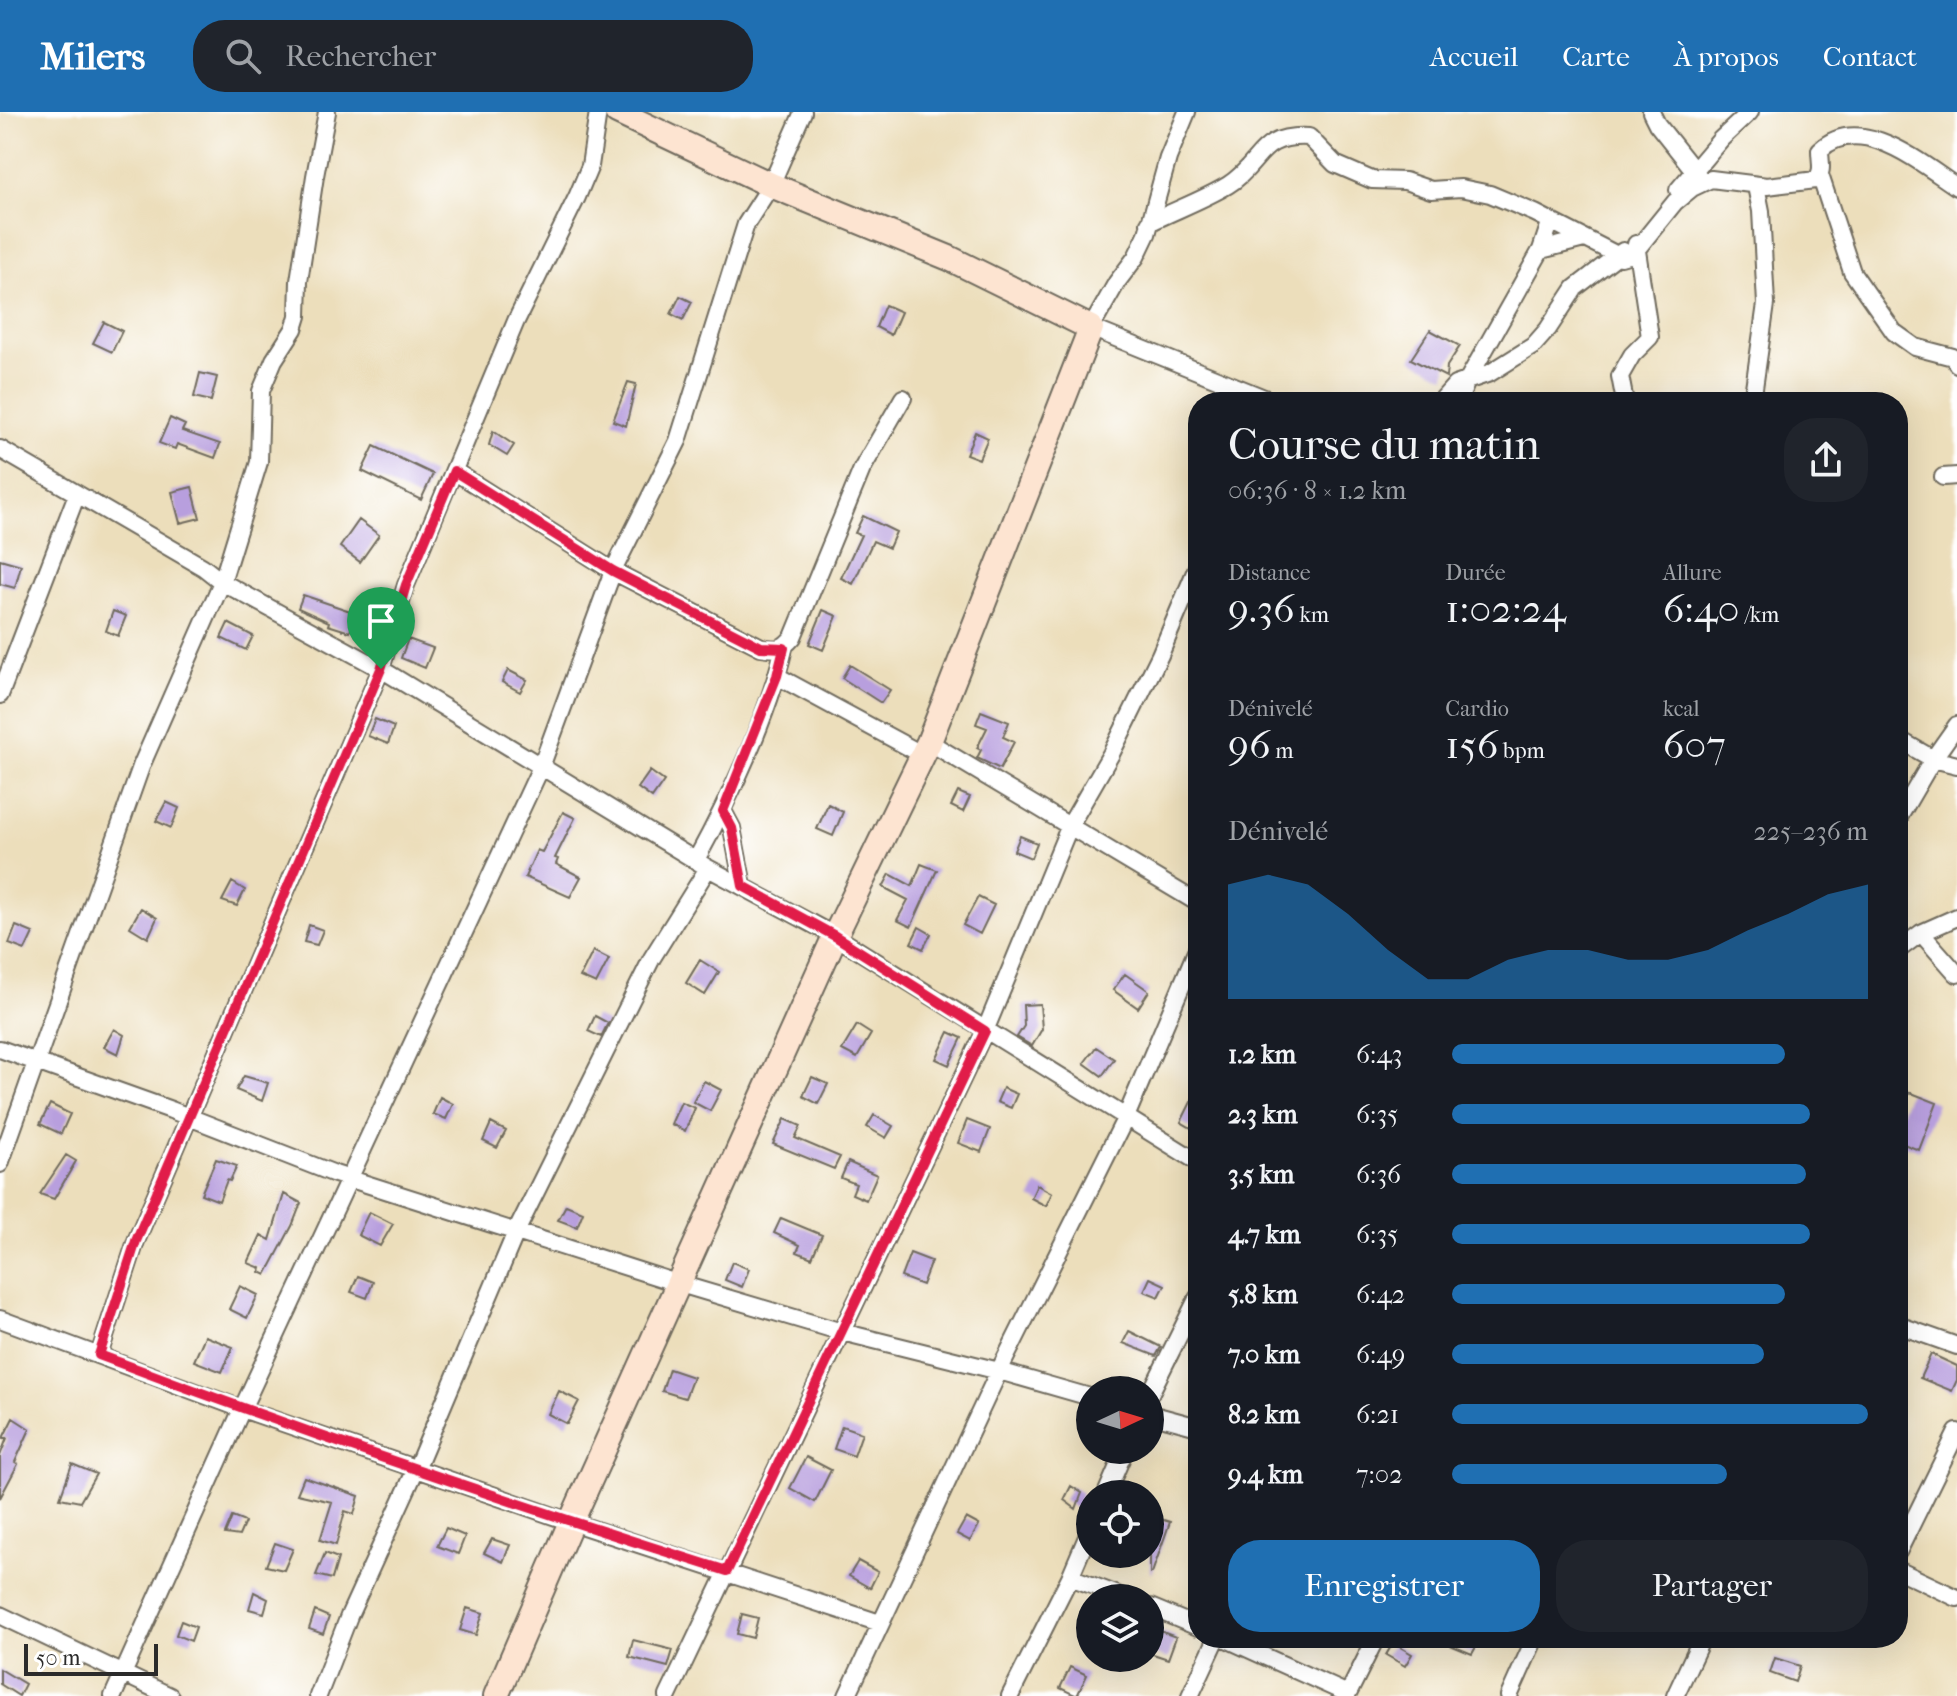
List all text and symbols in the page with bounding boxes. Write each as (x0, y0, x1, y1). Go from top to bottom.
search box (193, 20, 753, 92)
text: Milers (40, 34, 145, 79)
icon: search (221, 34, 265, 78)
text: Rechercher (285, 39, 436, 74)
text: Accueil (1430, 40, 1518, 73)
text: Carte (1562, 40, 1630, 73)
text: À propos (1674, 40, 1779, 73)
text: Contact (1823, 40, 1917, 73)
button: share (1784, 418, 1868, 502)
text: Course du matin (1228, 419, 1540, 470)
text: 06:36 · 8 × 1.2 km (1228, 475, 1406, 506)
text: Distance (1228, 560, 1311, 586)
text: Durée (1445, 560, 1506, 586)
text: Allure (1663, 560, 1722, 586)
text: 9.36 (1228, 586, 1295, 632)
text: 1:02:24 (1445, 586, 1566, 632)
text: 6:40 (1663, 586, 1740, 632)
pin (347, 587, 415, 669)
icon: arrive (359, 599, 403, 643)
text: km (1295, 602, 1329, 628)
text: /km (1740, 602, 1779, 628)
text: Dénivelé (1228, 696, 1313, 722)
text: Cardio (1445, 696, 1509, 722)
text: kcal (1663, 696, 1700, 722)
text: 96 (1228, 722, 1271, 768)
text: 156 (1445, 722, 1498, 768)
text: 607 (1663, 722, 1726, 768)
text: m (1271, 738, 1294, 764)
text: bpm (1498, 738, 1545, 764)
text: Dénivelé (1228, 816, 1328, 847)
text: 225–236 m (1753, 816, 1868, 847)
text: 1.2 km (1228, 1039, 1296, 1070)
text: 6:43 (1356, 1039, 1402, 1070)
text: 2.3 km (1228, 1099, 1298, 1130)
text: 6:35 (1356, 1099, 1398, 1130)
text: 3.5 km (1228, 1159, 1294, 1190)
text: 6:36 (1356, 1159, 1401, 1190)
text: 4.7 km (1228, 1219, 1301, 1250)
text: 6:35 (1356, 1219, 1398, 1250)
text: 5.8 km (1228, 1279, 1298, 1310)
text: 6:42 (1356, 1279, 1405, 1310)
text: 7.0 km (1228, 1339, 1300, 1370)
text: 6:49 (1356, 1339, 1405, 1370)
north arrow (1076, 1376, 1164, 1464)
map controls (1076, 1376, 1164, 1672)
text: 8.2 km (1228, 1399, 1300, 1430)
text: 6:21 (1356, 1399, 1399, 1430)
text: 9.4 km (1228, 1459, 1303, 1490)
text: 7:02 (1356, 1459, 1403, 1490)
button: locate (1076, 1480, 1164, 1568)
button: Enregistrer (1228, 1540, 1540, 1632)
button: Partager (1556, 1540, 1868, 1632)
button: layers (1076, 1584, 1164, 1672)
scale bar (24, 1640, 158, 1676)
text: 50 m (36, 1645, 81, 1671)

